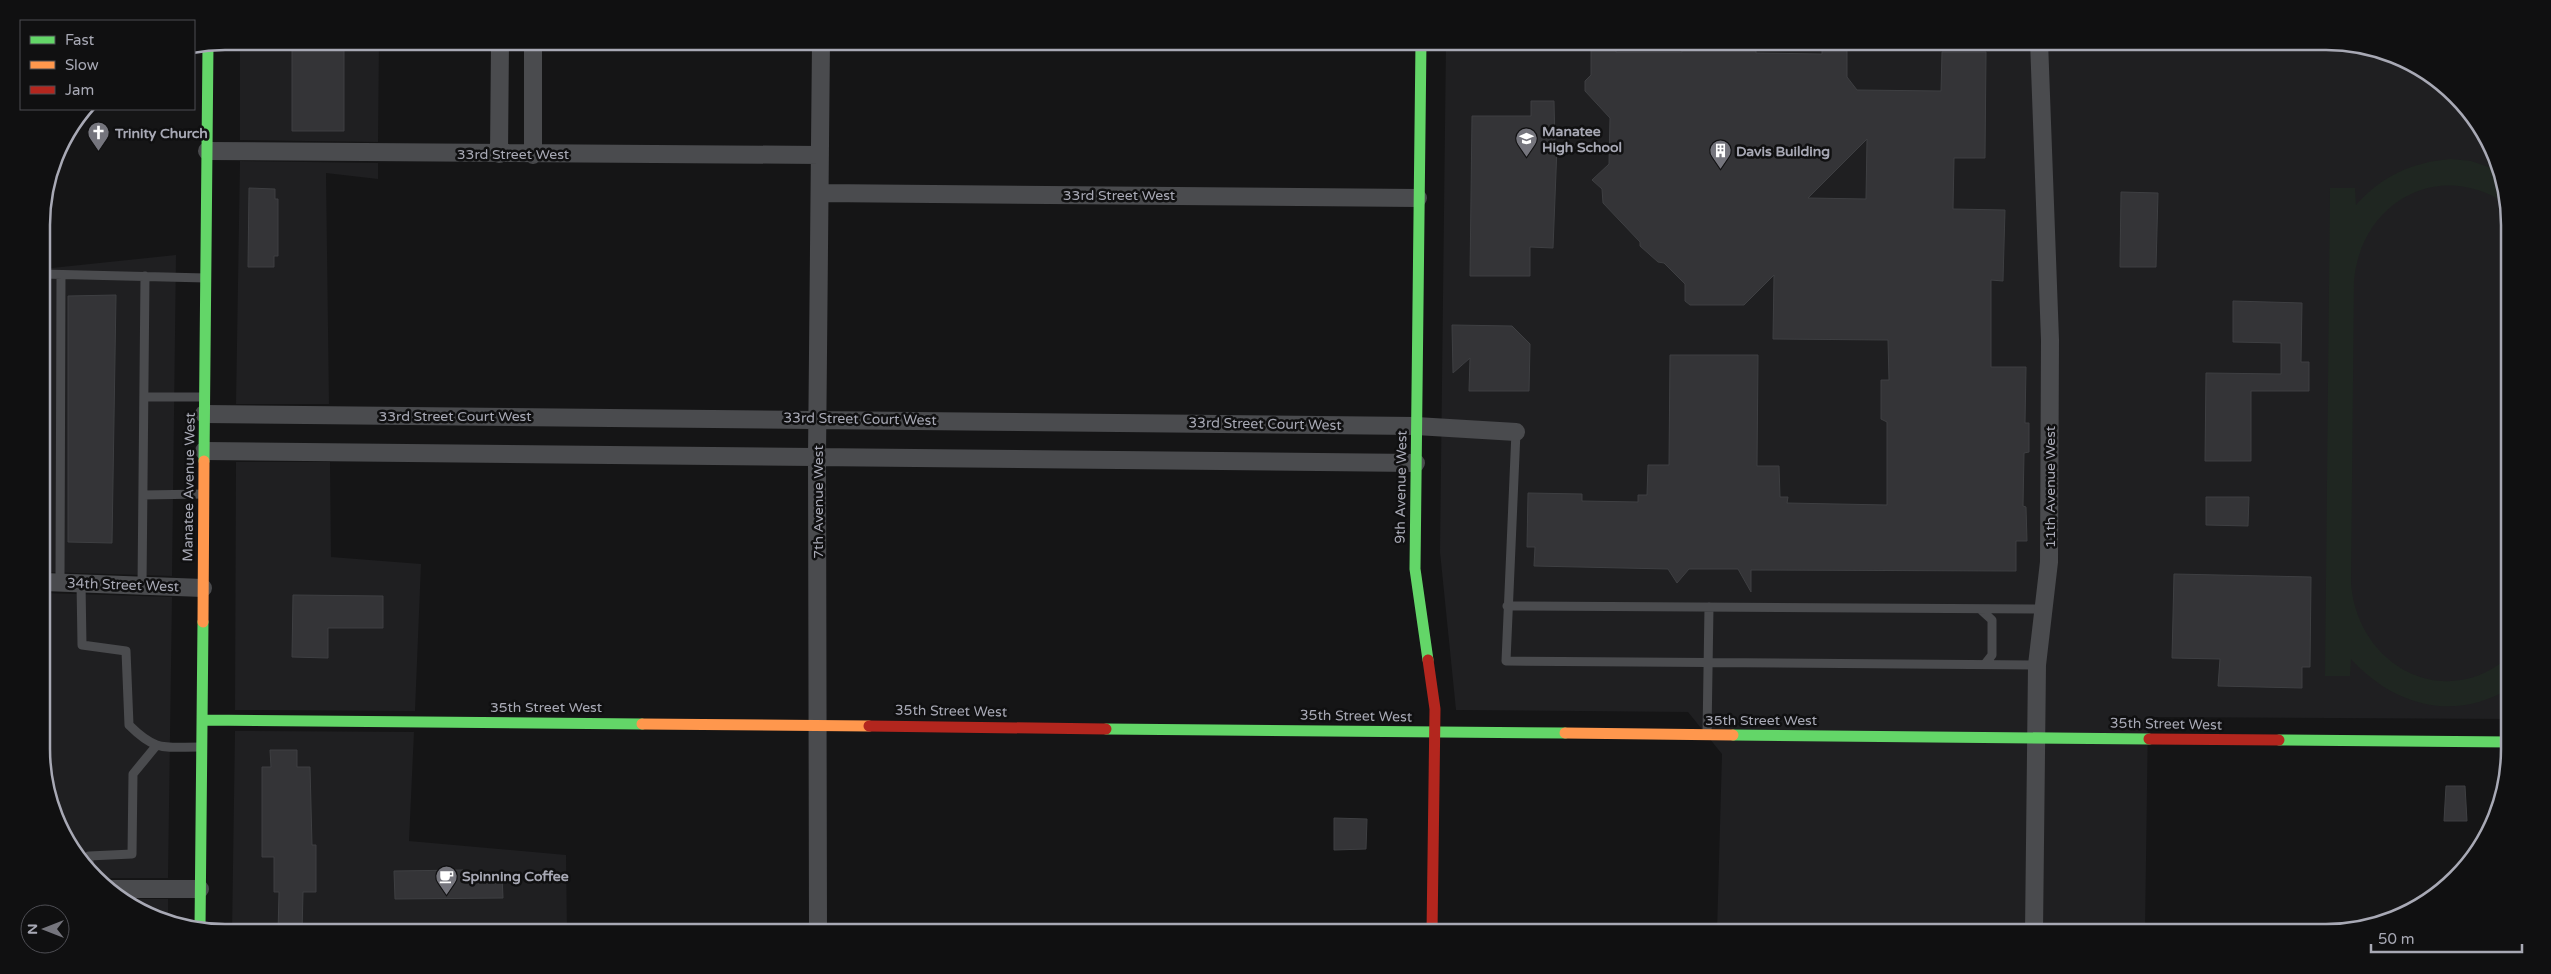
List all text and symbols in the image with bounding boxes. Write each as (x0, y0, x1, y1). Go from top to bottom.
legend (20, 20, 195, 110)
text: Fast (65, 31, 95, 49)
text: Slow (65, 56, 99, 74)
text: Jam (65, 81, 94, 99)
church icon: Trinity Church (87, 121, 111, 152)
place label: Manatee High School (1542, 123, 1622, 156)
place label: Trinity Church (114, 125, 208, 142)
school or university icon: Manatee High School (1514, 127, 1538, 158)
building icon: Davis Building (1708, 139, 1732, 170)
place label: Davis Building (1736, 143, 1830, 160)
street label: 33rd Street West (457, 146, 570, 163)
street label: 33rd Street West (1063, 187, 1176, 204)
street label: 33rd Street Court West (378, 408, 532, 425)
street label: 33rd Street Court West (783, 409, 937, 429)
street label: Manatee Avenue West (179, 411, 199, 562)
street label: 33rd Street Court West (1188, 414, 1342, 434)
street label: 11th Avenue West (2042, 425, 2059, 548)
street label: 9th Avenue West (1392, 429, 1411, 544)
street label: 7th Avenue West (810, 445, 827, 559)
street label: 34th Street West (67, 575, 180, 595)
street label: 35th Street West (490, 699, 603, 716)
street label: 35th Street West (895, 702, 1008, 720)
street label: 35th Street West (1300, 707, 1413, 725)
street label: 35th Street West (1705, 712, 1818, 729)
street label: 35th Street West (2110, 715, 2223, 733)
cafe icon: Spinning Coffee (434, 864, 458, 895)
place label: Spinning Coffee (462, 868, 569, 885)
north arrow (20, 904, 70, 954)
scale bar (2371, 922, 2522, 954)
text: N (24, 923, 41, 935)
text: 50 m (2378, 930, 2415, 948)

